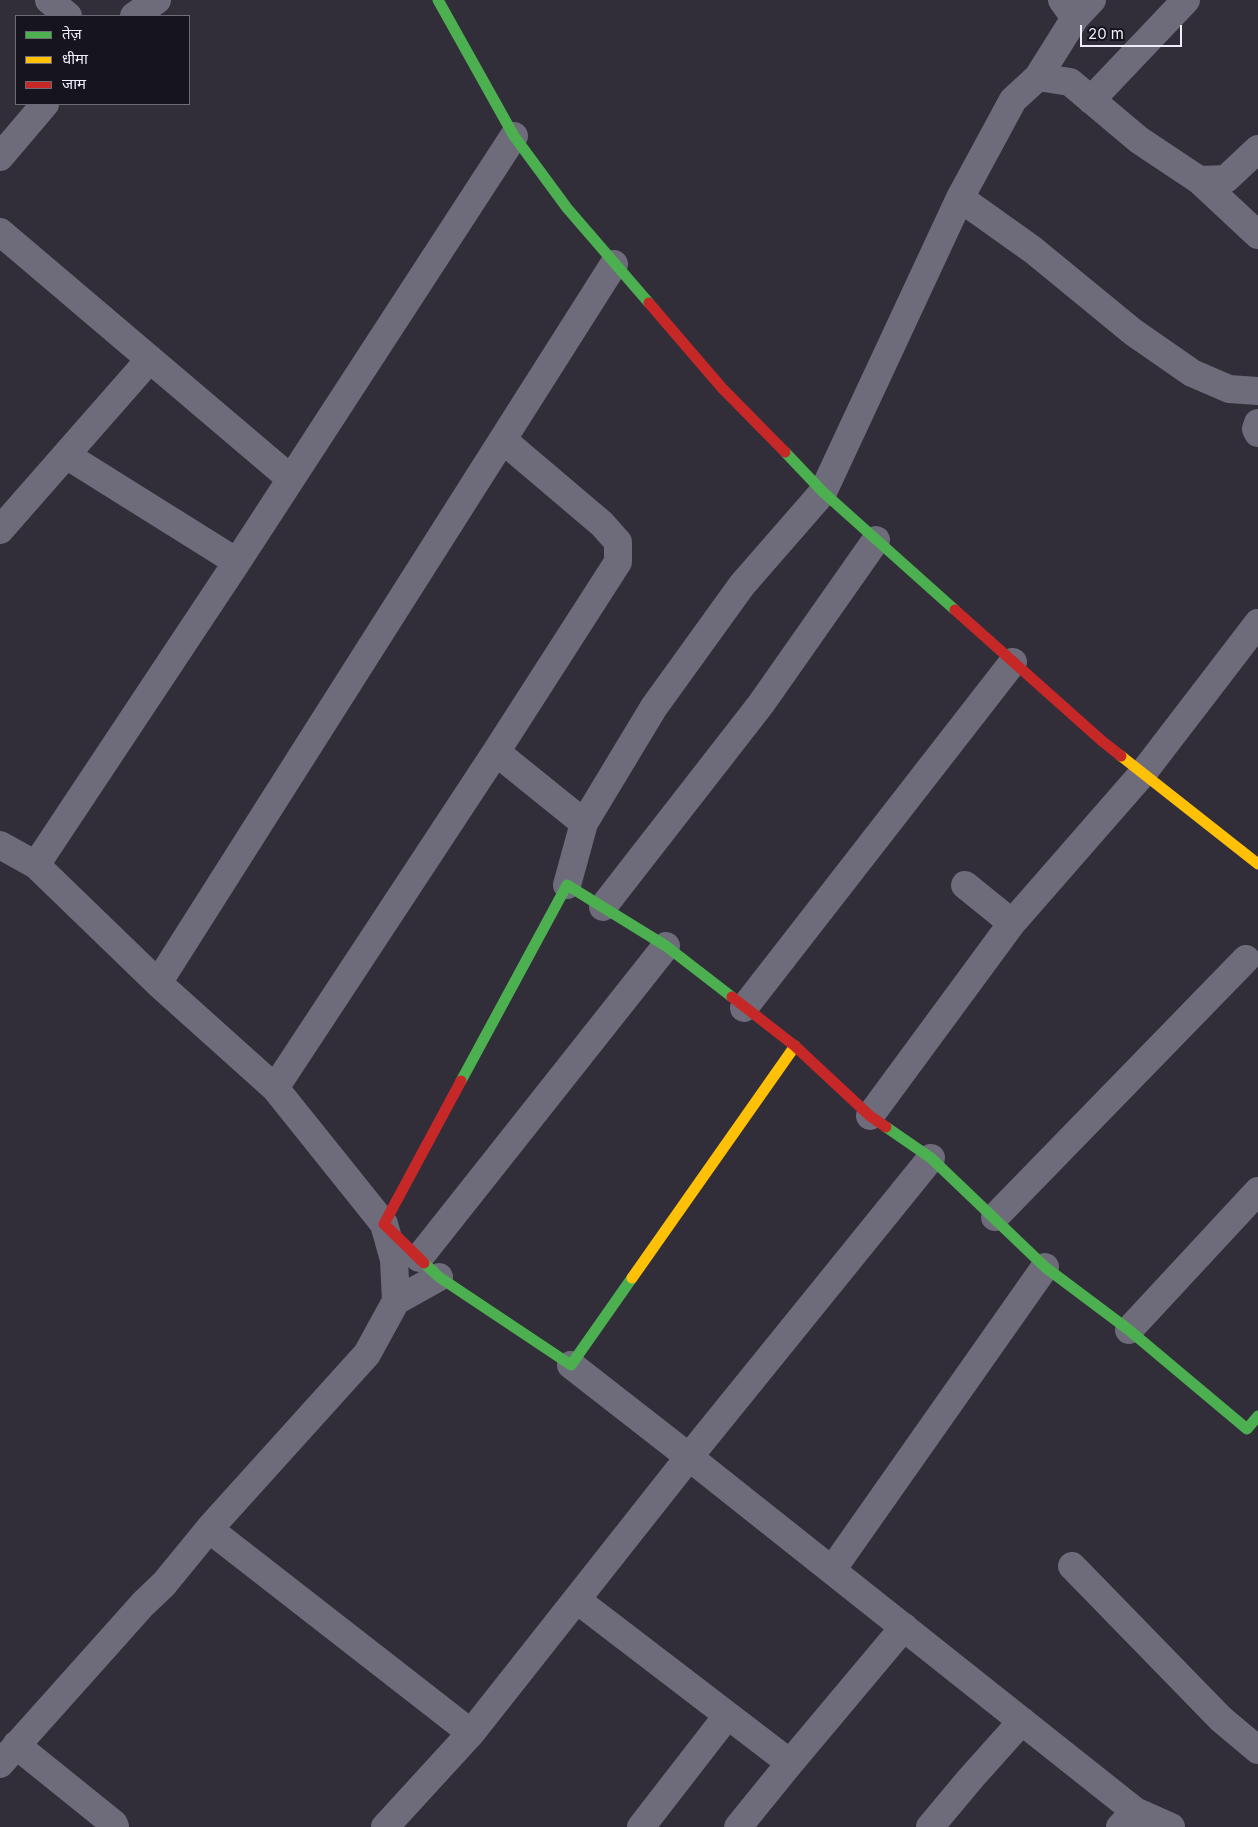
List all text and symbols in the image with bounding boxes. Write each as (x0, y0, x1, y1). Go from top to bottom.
legend (15, 15, 190, 105)
scale bar (1083, 15, 1186, 47)
text: तेज़ (62, 24, 82, 43)
text: 20 m (1088, 24, 1124, 43)
text: धीमा (62, 49, 88, 68)
text: जाम (62, 74, 86, 93)

